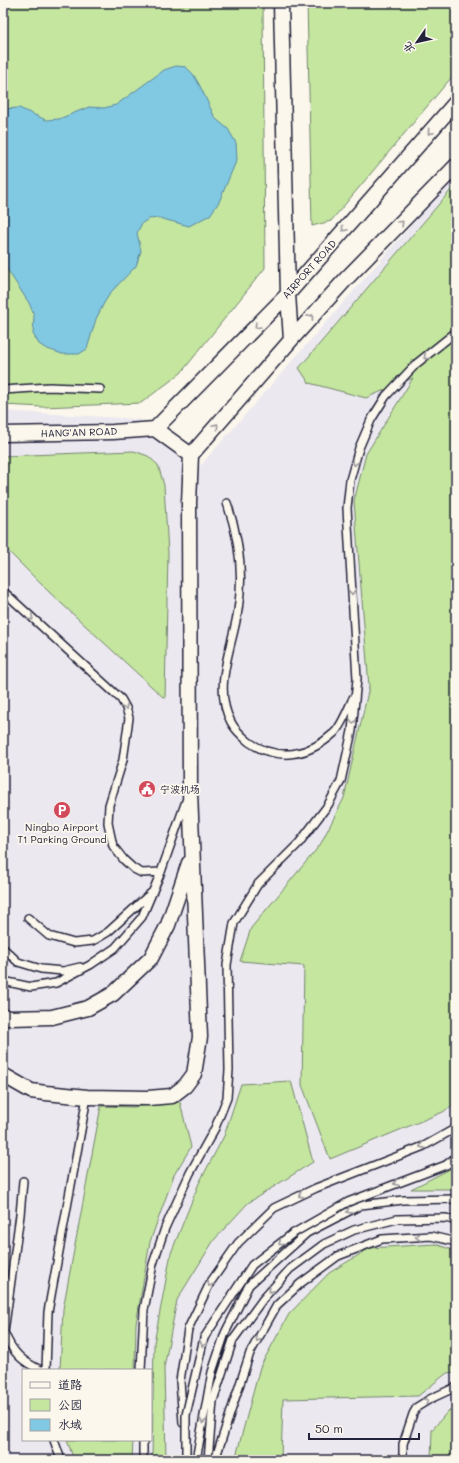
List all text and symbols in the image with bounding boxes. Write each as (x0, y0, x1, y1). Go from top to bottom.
north arrow (397, 22, 437, 62)
text: 北 (399, 39, 418, 57)
one-way arrow (428, 127, 435, 134)
one-way arrow (396, 220, 403, 228)
one-way arrow (342, 225, 349, 232)
street label: AIRPORT ROAD (279, 236, 339, 302)
one-way arrow (307, 314, 314, 322)
one-way arrow (254, 321, 262, 329)
one-way arrow (423, 352, 430, 359)
one-way arrow (212, 423, 219, 430)
street label: HANG'AN ROAD (40, 424, 118, 440)
one-way arrow (351, 459, 360, 466)
one-way arrow (347, 589, 356, 595)
one-way arrow (27, 613, 34, 620)
one-way arrow (120, 703, 128, 710)
one-way arrow (348, 718, 357, 725)
public building icon: 宁波机场 (137, 779, 157, 799)
place label: 宁波机场 (160, 782, 200, 796)
parking icon: Ningbo Airport T1 Parking Ground (52, 800, 72, 820)
place label: Ningbo Airport T1 Parking Ground (17, 820, 107, 846)
one-way arrow (418, 1142, 425, 1150)
one-way arrow (393, 1179, 400, 1187)
one-way arrow (298, 1190, 305, 1198)
one-way arrow (346, 1206, 353, 1214)
one-way arrow (415, 1233, 421, 1241)
one-way arrow (279, 1238, 286, 1245)
one-way arrow (207, 1280, 214, 1287)
one-way arrow (269, 1285, 276, 1293)
one-way arrow (255, 1335, 262, 1342)
one-way arrow (199, 1340, 208, 1347)
legend (22, 1369, 152, 1441)
text: 道路 (58, 1376, 82, 1392)
text: 公园 (58, 1396, 82, 1412)
one-way arrow (422, 1398, 429, 1406)
scale bar (309, 1415, 419, 1441)
text: 水域 (58, 1416, 82, 1432)
one-way arrow (200, 1418, 208, 1424)
text: 50 m (315, 1420, 343, 1436)

